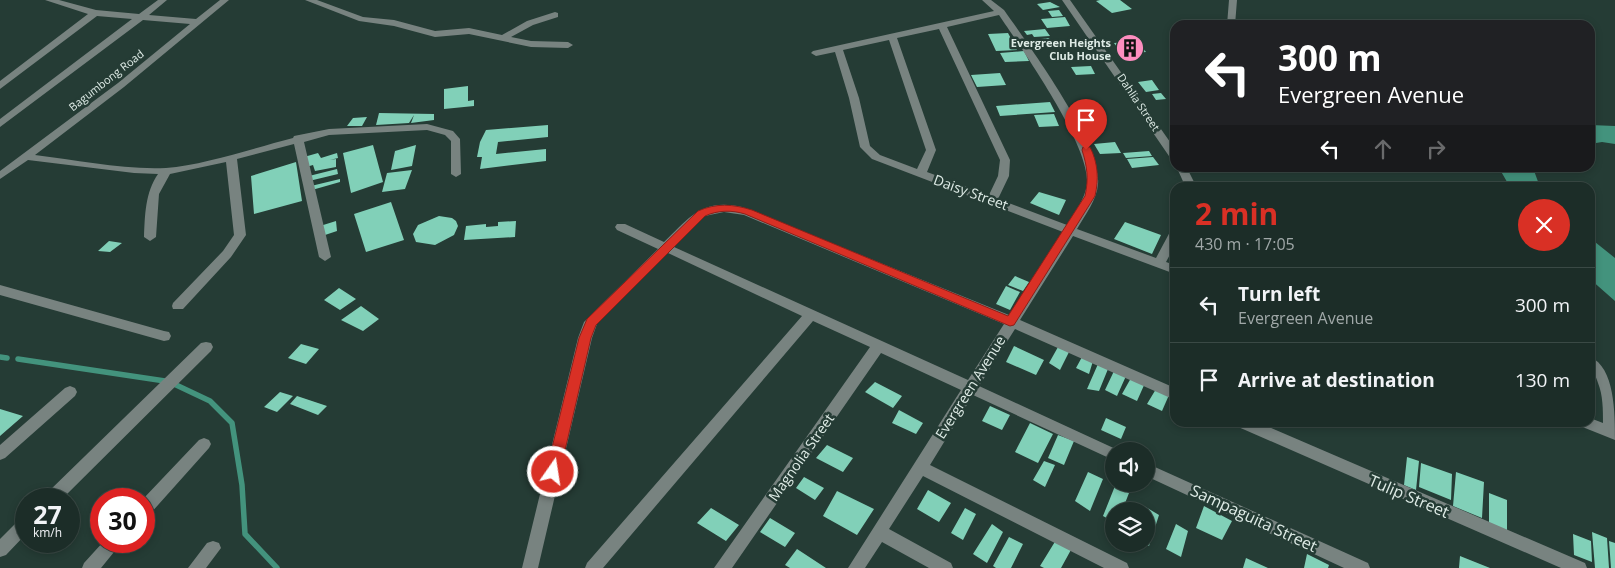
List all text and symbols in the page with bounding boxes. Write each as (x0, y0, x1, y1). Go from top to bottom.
building icon: Evergreen Heights Club House (1115, 33, 1145, 63)
text: 300 m (1278, 34, 1382, 81)
place label: Evergreen Heights Club House (1011, 35, 1112, 63)
icon: left (1195, 40, 1260, 105)
street label: Bagumbong Road (65, 46, 147, 114)
street label: Dahlia Street (1114, 70, 1164, 134)
text: Evergreen Avenue (1278, 79, 1464, 109)
pin (1065, 99, 1107, 150)
icon: arrive (1072, 106, 1100, 134)
icon: left (1316, 135, 1344, 163)
icon: ahead (1369, 135, 1397, 163)
icon: right (1422, 135, 1450, 163)
street label: Daisy Street (931, 170, 1011, 214)
text: 2 min (1195, 193, 1278, 234)
button: close (1518, 199, 1570, 251)
text: 430 m · 17:05 (1195, 233, 1295, 255)
text: Turn left (1238, 281, 1320, 307)
icon: left (1195, 291, 1223, 319)
text: 300 m (1515, 292, 1570, 318)
text: Evergreen Avenue (1238, 307, 1373, 329)
street label: Evergreen Avenue (931, 332, 1009, 442)
icon: arrive (1195, 366, 1223, 394)
text: Arrive at destination (1238, 367, 1435, 393)
text: 130 m (1515, 367, 1570, 393)
street label: Magnolia Street (764, 410, 838, 504)
map controls (1105, 442, 1155, 552)
button: sound (1105, 442, 1155, 492)
position arrow (526, 445, 578, 497)
street label: Tulip Street (1365, 469, 1453, 523)
street label: Sampaguita Street (1187, 479, 1321, 557)
speed limit sign: 30 (90, 488, 155, 553)
text: 27 (33, 497, 62, 531)
button: layers (1105, 502, 1155, 552)
text: km/h (33, 524, 62, 541)

